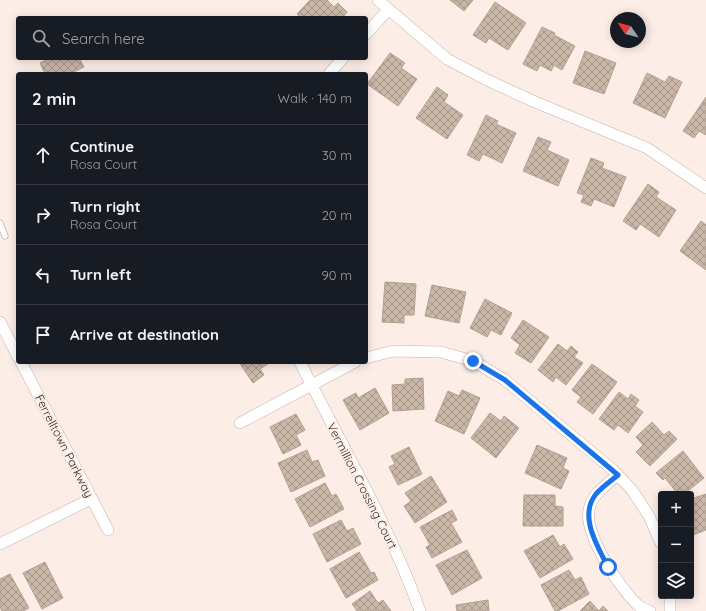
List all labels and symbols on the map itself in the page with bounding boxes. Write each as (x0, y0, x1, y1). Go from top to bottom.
north arrow (610, 12, 646, 48)
route end (464, 352, 482, 370)
street label: Ferrelltown Parkway (32, 392, 97, 500)
street label: Vermillion Crossing Court (324, 420, 401, 551)
route start (599, 558, 617, 576)

